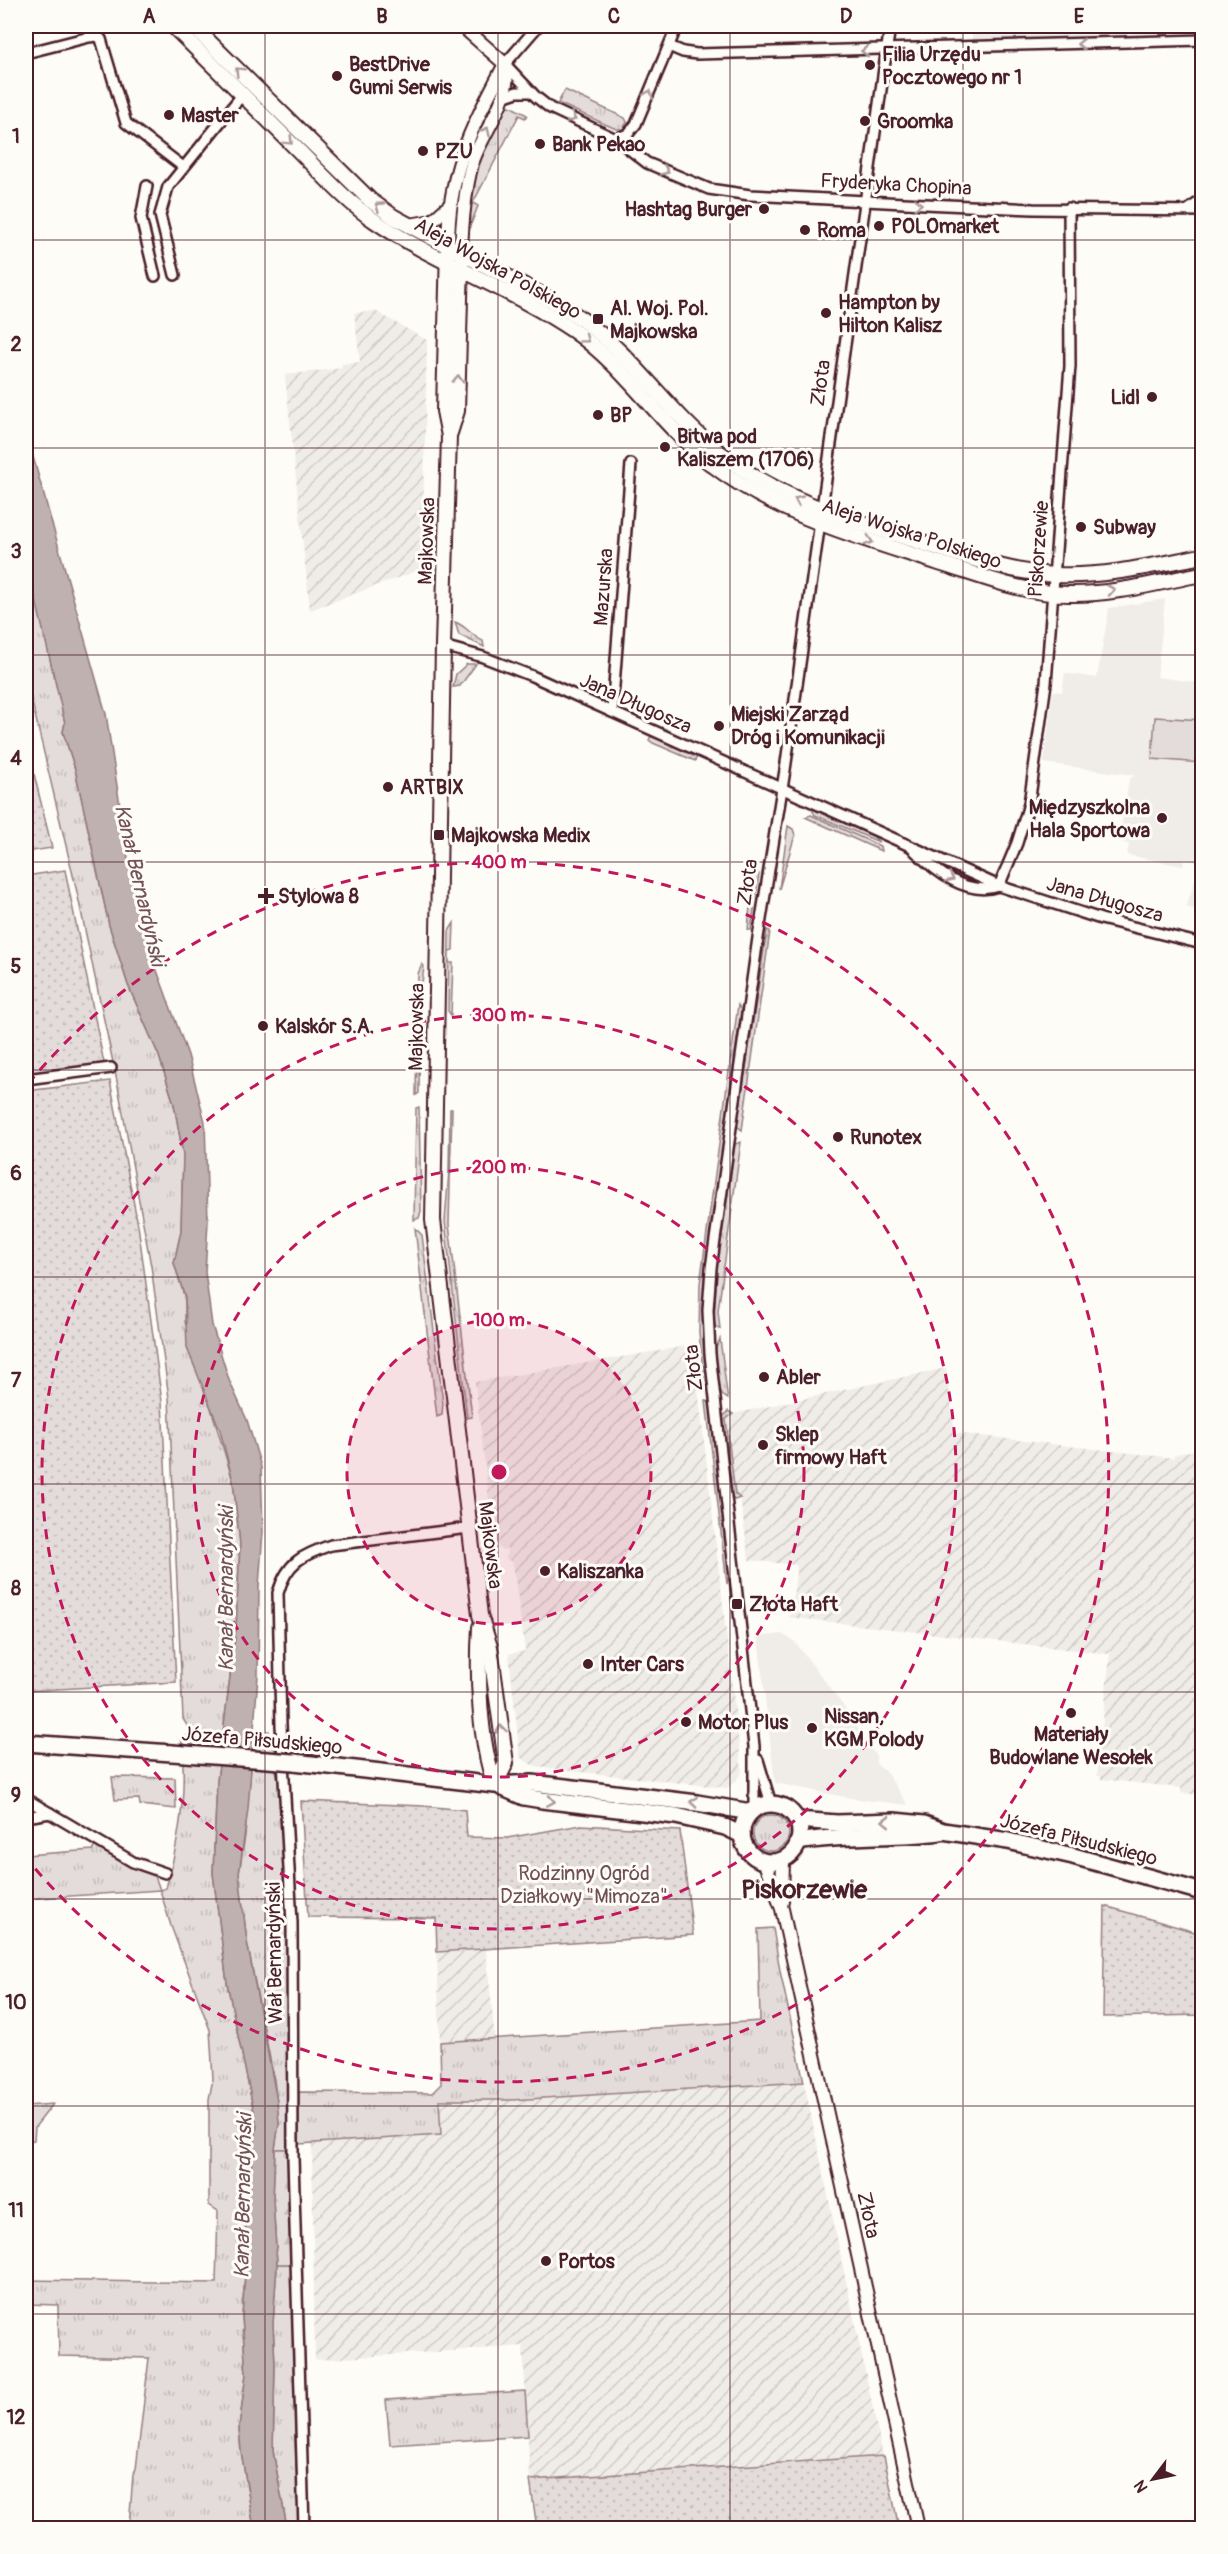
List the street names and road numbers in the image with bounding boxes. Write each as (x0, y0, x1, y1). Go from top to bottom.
street label: Fryderyka Chopina (820, 168, 972, 201)
street label: Aleja Wojska Polskiego (410, 212, 586, 325)
street label: Złota (805, 358, 836, 408)
street label: Aleja Wojska Polskiego (819, 493, 1005, 574)
street label: Majkowska (412, 497, 441, 585)
street label: Piskorzewie (1023, 500, 1054, 598)
street label: Mazurska (588, 547, 619, 627)
street label: Jana Długosza (576, 668, 696, 739)
street label: Złota (731, 857, 763, 907)
street label: Jana Długosza (1044, 871, 1166, 928)
street label: Majkowska (403, 983, 430, 1071)
street label: Złota (679, 1343, 708, 1392)
street label: Majkowska (473, 1500, 508, 1590)
street label: Józefa Piłsudskiego (181, 1721, 344, 1760)
street label: Józefa Piłsudskiego (998, 1808, 1160, 1871)
street label: Wał Bernardyński (261, 1882, 288, 2024)
street label: Złota (851, 2190, 886, 2241)

